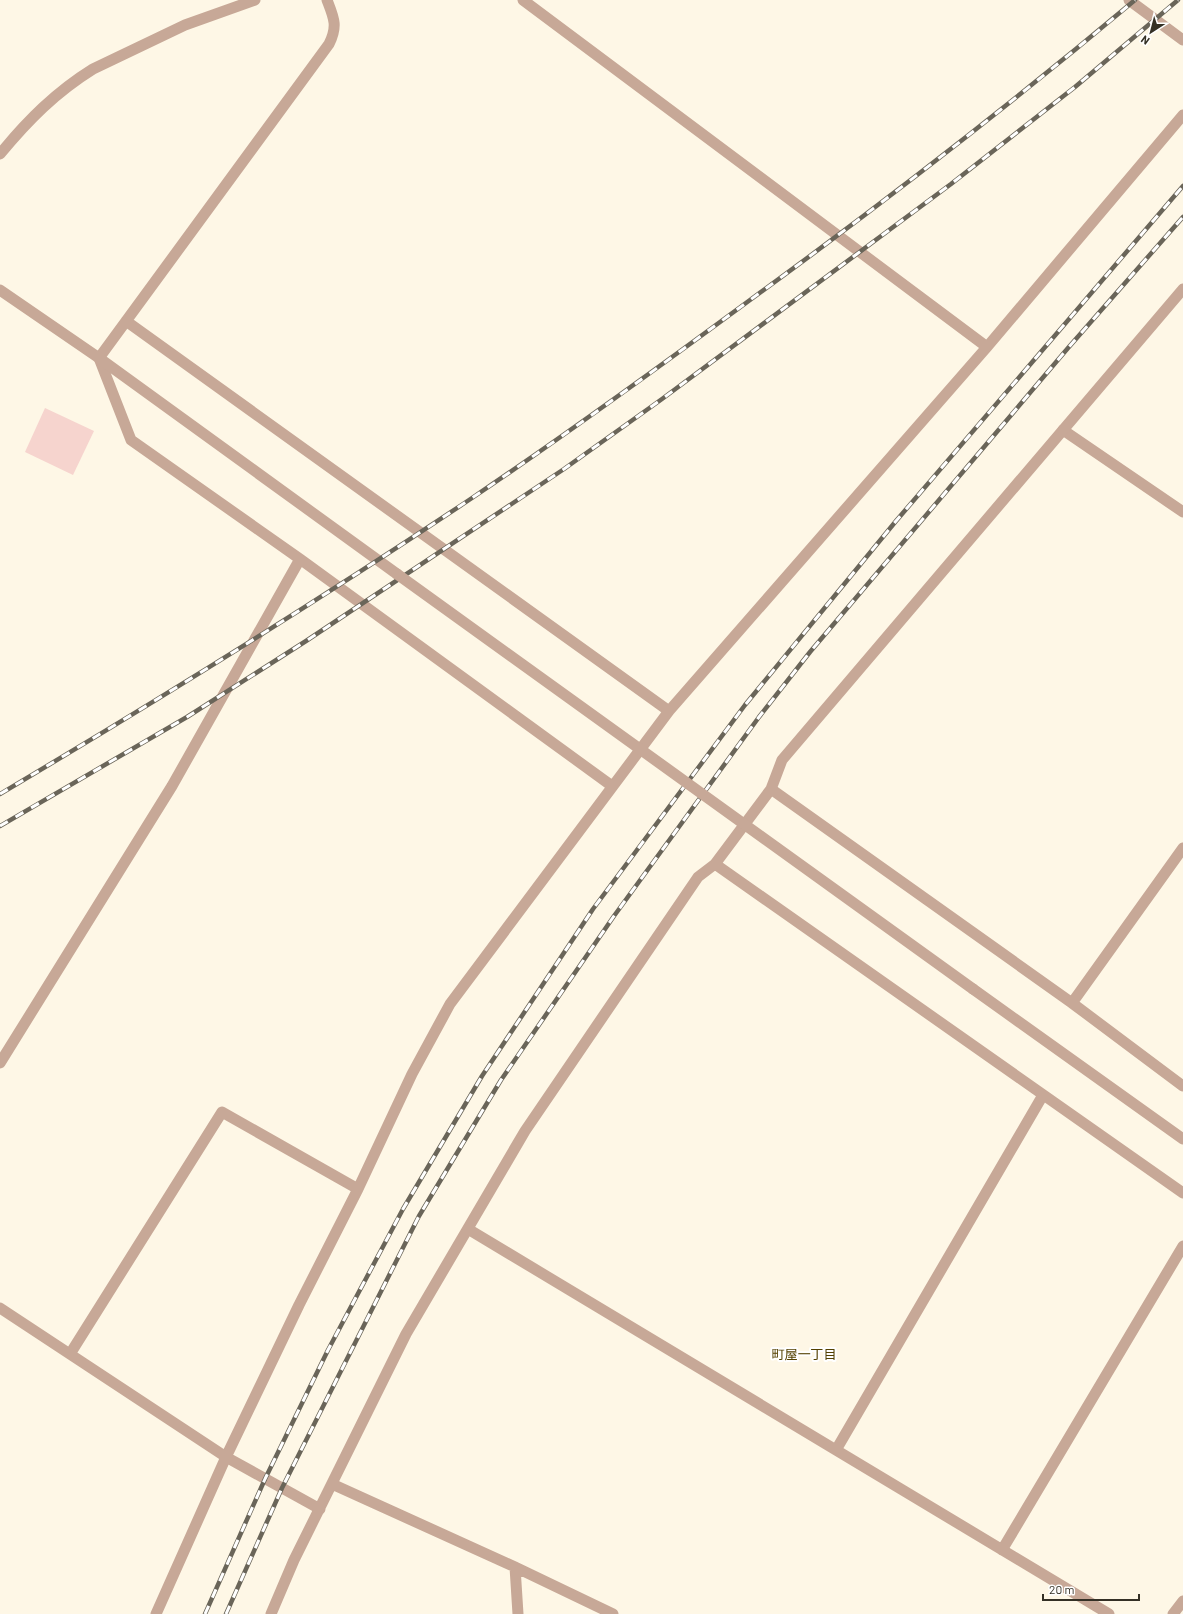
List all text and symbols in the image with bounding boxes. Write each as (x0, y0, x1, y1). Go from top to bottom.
north arrow (1131, 12, 1171, 52)
text: N (1138, 33, 1152, 48)
district label: 町屋一丁目 (771, 1346, 837, 1362)
scale bar (1043, 1576, 1139, 1602)
text: 20 m (1049, 1582, 1075, 1596)

